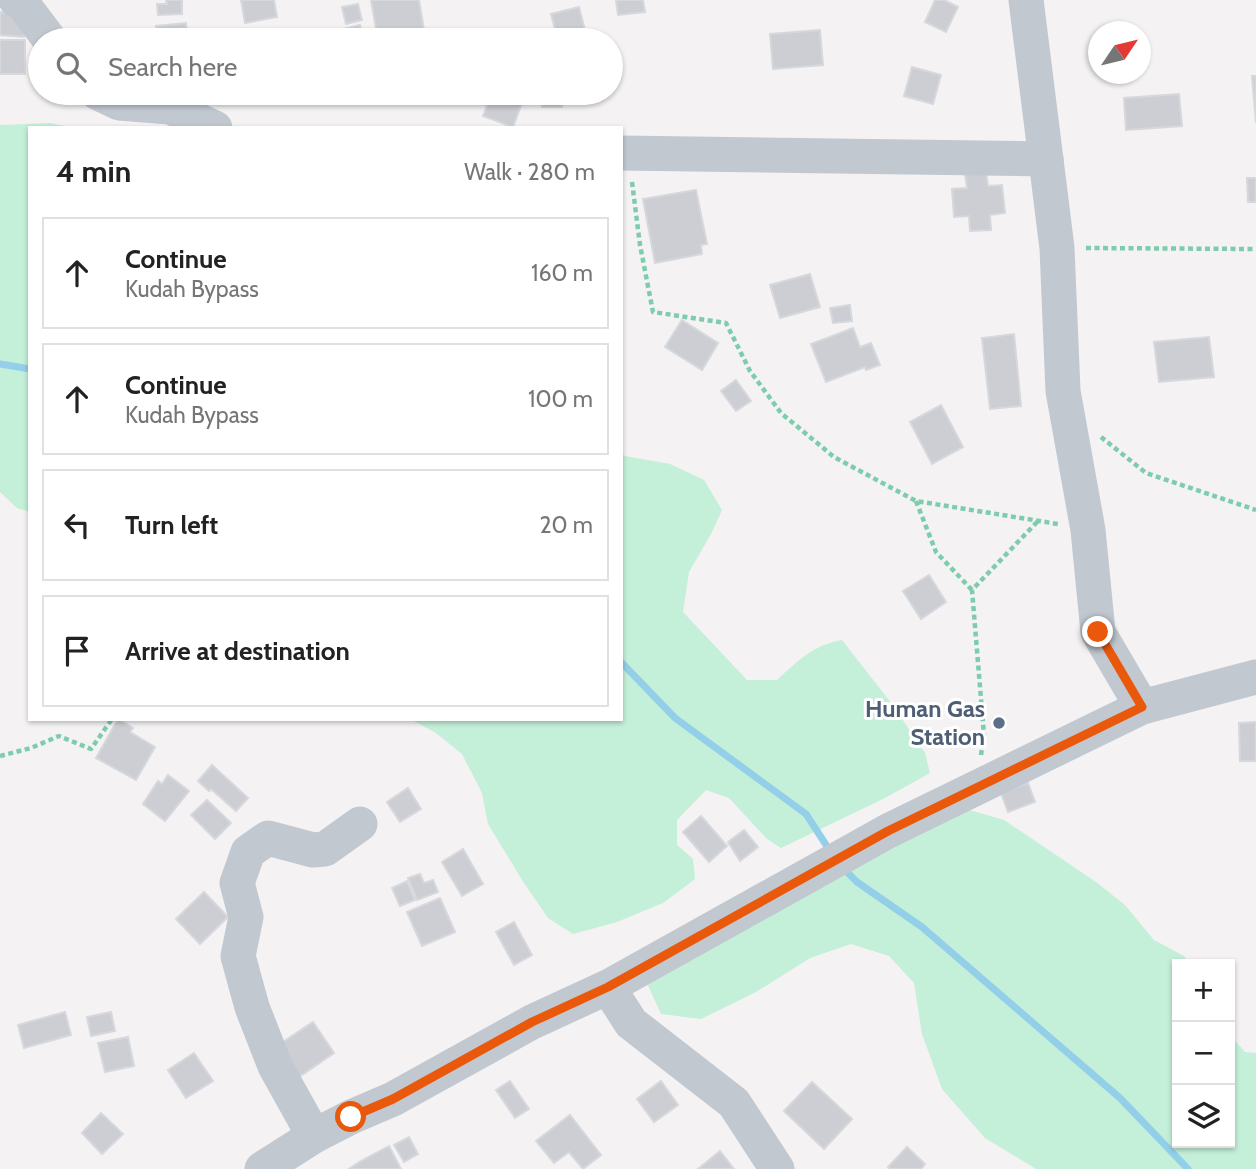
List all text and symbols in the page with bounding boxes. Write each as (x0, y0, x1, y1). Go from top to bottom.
north arrow (1088, 21, 1151, 84)
search box (28, 28, 623, 105)
icon: search (52, 48, 90, 86)
text: Search here (108, 51, 237, 83)
text: 4 min (56, 153, 131, 190)
text: Walk · 280 m (464, 158, 595, 186)
text: Continue (125, 243, 227, 275)
icon: ahead (58, 254, 96, 292)
text: 160 m (531, 259, 593, 287)
text: Kudah Bypass (125, 275, 259, 303)
text: Continue (125, 369, 227, 401)
icon: ahead (58, 380, 96, 418)
text: 100 m (528, 385, 593, 413)
text: Kudah Bypass (125, 401, 259, 429)
icon: left (58, 506, 96, 544)
text: Turn left (125, 509, 218, 541)
text: 20 m (540, 511, 593, 539)
route end (1082, 616, 1113, 647)
icon: arrive (58, 632, 96, 670)
text: Arrive at destination (125, 635, 350, 667)
place label: Human Gas Station (865, 694, 985, 751)
marker: Human Gas Station (991, 715, 1007, 731)
map controls (1172, 959, 1235, 1148)
button: + (1172, 959, 1235, 1022)
button: − (1172, 1022, 1235, 1085)
button: layers (1172, 1085, 1235, 1148)
route start (335, 1101, 366, 1132)

